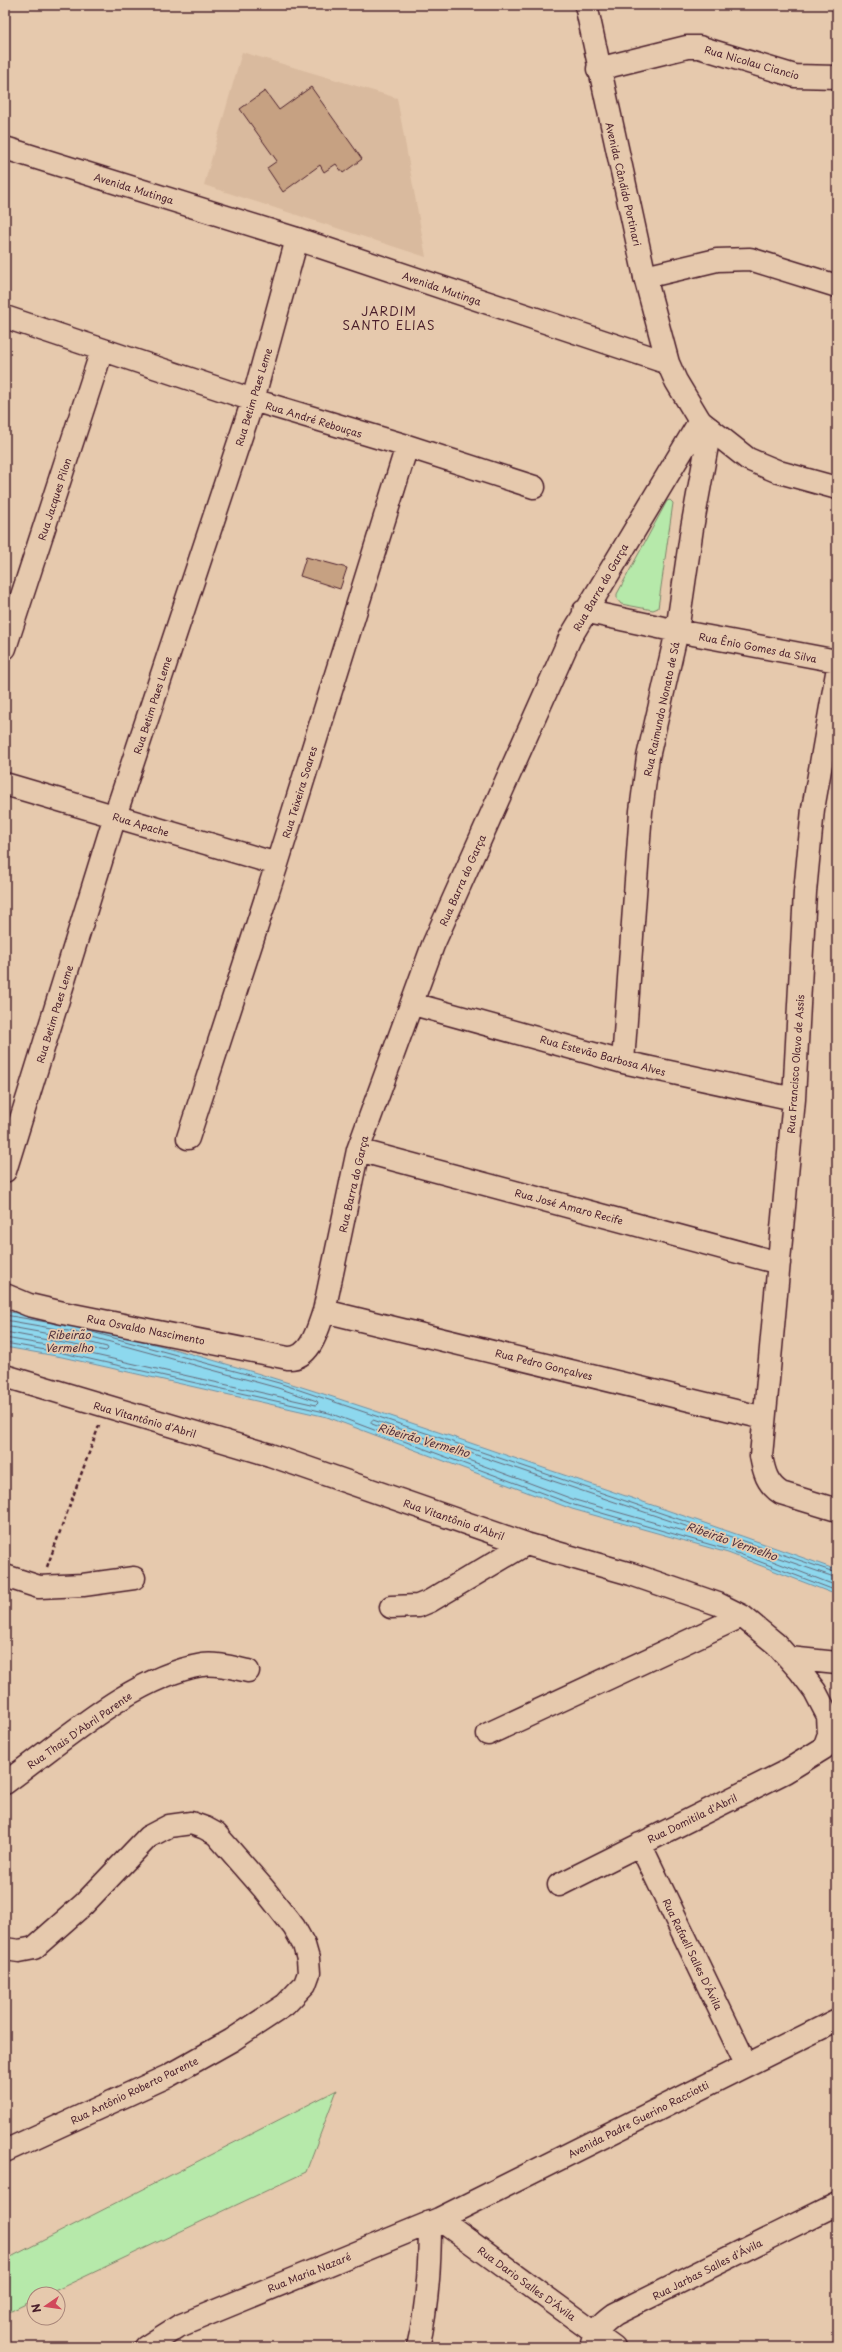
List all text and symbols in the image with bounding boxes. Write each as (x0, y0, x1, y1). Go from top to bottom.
street label: Rua Nicolau Ciancio (703, 41, 802, 83)
street label: Avenida Cândido Portinari (602, 120, 646, 248)
street label: Avenida Mutinga (92, 169, 176, 207)
street label: Avenida Mutinga (401, 267, 484, 309)
district label: JARDIM SANTO ELIAS (343, 302, 435, 334)
street label: Rua Betim Paes Leme (231, 345, 275, 448)
street label: Rua André Rebouças (264, 397, 365, 441)
street label: Rua Jacques Pilon (34, 456, 74, 542)
street label: Rua Barra do Garça (569, 540, 632, 634)
street label: Rua Ênio Gomes da Silva (698, 628, 819, 666)
street label: Rua Raimundo Nonato de Sá (639, 640, 683, 778)
street label: Rua Betim Paes Leme (129, 654, 175, 756)
street label: Rua Teixeira Soares (278, 744, 320, 840)
street label: Rua Apache (111, 808, 171, 840)
street label: Rua Barra do Garça (435, 831, 489, 928)
street label: Rua Betim Paes Leme (32, 962, 76, 1065)
street label: Rua Francisco Olavo de Assis (783, 994, 807, 1134)
street label: Rua Estevão Barbosa Alves (539, 1031, 668, 1079)
street label: Rua Barra do Garça (335, 1133, 372, 1234)
street label: Rua José Amaro Recife (513, 1184, 625, 1228)
street label: Rua Osvaldo Nascimento (86, 1310, 207, 1348)
water label: Ribeirão Vermelho (45, 1326, 94, 1356)
street label: Rua Pedro Gonçalves (494, 1345, 595, 1383)
street label: Rua Vitantônio d'Abril (92, 1397, 198, 1441)
water label: Ribeirão Vermelho (376, 1419, 473, 1461)
street label: Rua Vitantônio d'Abril (401, 1495, 507, 1543)
water label: Ribeirão Vermelho (684, 1518, 780, 1565)
street label: Rua Thais D'Abril Parente (24, 1688, 134, 1772)
street label: Rua Domitila d'Abril (645, 1790, 740, 1846)
street label: Rua Rafaell Salles D'Ávila (659, 1896, 727, 2013)
street label: Rua Antônio Roberto Parente (68, 2052, 201, 2128)
street label: Avenida Padre Guerino Racciotti (565, 2077, 711, 2161)
street label: Rua Jarbas Salles d'Ávila (650, 2234, 765, 2303)
street label: Rua Dario Salles D'Ávila (475, 2242, 580, 2324)
street label: Rua Maria Nazaré (265, 2248, 353, 2296)
north arrow (26, 2286, 66, 2326)
text: N (26, 2302, 45, 2315)

